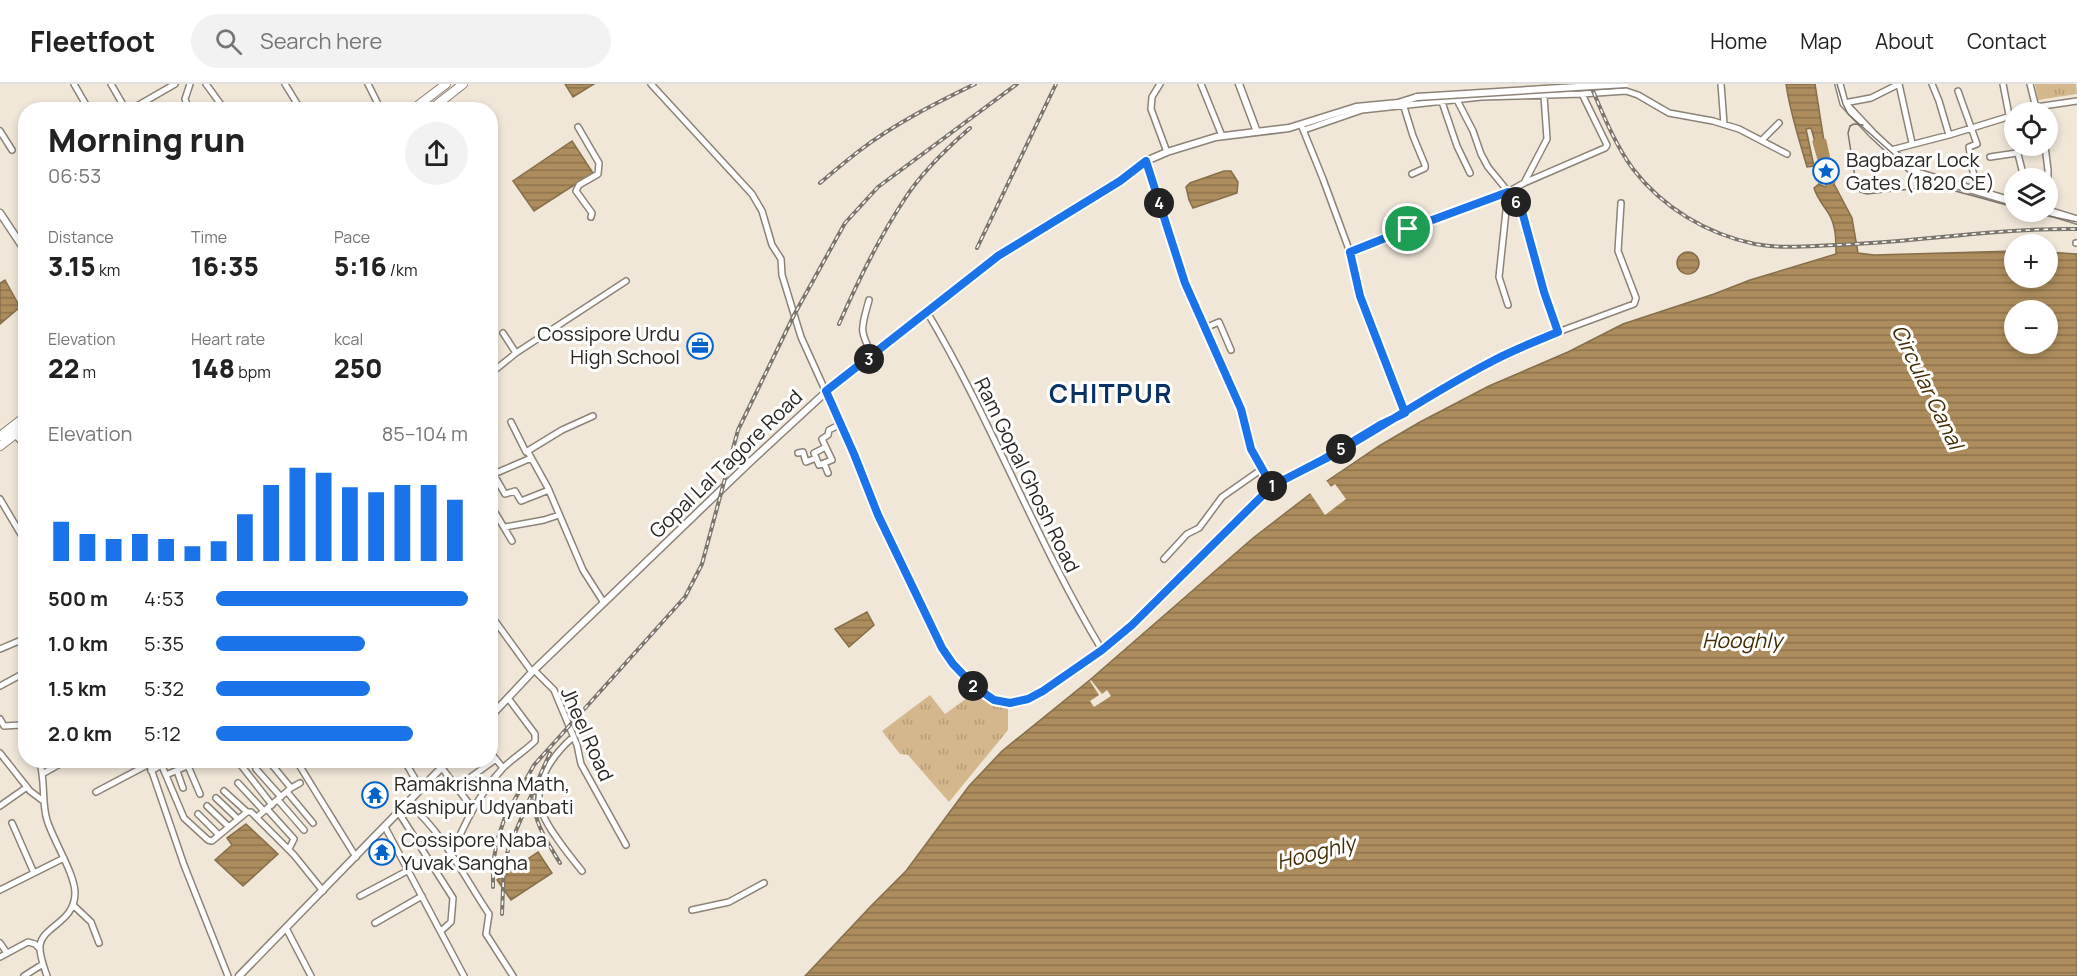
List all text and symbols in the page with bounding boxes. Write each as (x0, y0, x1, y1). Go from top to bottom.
search box (191, 14, 611, 68)
text: Fleetfoot (30, 22, 155, 60)
icon: search (212, 25, 245, 58)
text: Search here (260, 26, 382, 56)
text: Home (1710, 27, 1767, 55)
text: Map (1800, 27, 1842, 55)
text: About (1875, 27, 1934, 55)
text: Contact (1967, 27, 2047, 55)
map controls (2004, 102, 2058, 354)
button: locate (2004, 102, 2058, 156)
text: Morning run (48, 117, 245, 162)
button: share (405, 122, 468, 185)
place label: Bagbazar Lock Gates (1820 CE) (1846, 146, 1995, 196)
place icon: Bagbazar Lock Gates (1820 CE) (1811, 156, 1841, 186)
text: 06:53 (48, 162, 101, 189)
button: layers (2004, 168, 2058, 222)
pin: 6 (1501, 187, 1531, 217)
pin: 4 (1144, 188, 1174, 218)
text: 6 (1511, 191, 1521, 213)
text: 4 (1154, 192, 1164, 214)
pin (1382, 203, 1433, 254)
icon: arrive (1391, 212, 1424, 245)
text: Distance (48, 226, 114, 248)
text: Time (191, 226, 227, 248)
text: Pace (334, 226, 370, 248)
button: + (2004, 234, 2058, 288)
text: 3.15 (48, 248, 96, 284)
text: 16:35 (191, 248, 259, 284)
text: 5:16 (334, 248, 387, 284)
text: km (96, 259, 120, 281)
text: /km (387, 259, 417, 281)
button: − (2004, 300, 2058, 354)
place label: Cossipore Urdu High School (537, 320, 680, 370)
water label: Circular Canal (1886, 320, 1972, 456)
text: Elevation (48, 328, 116, 350)
text: Heart rate (191, 328, 265, 350)
text: kcal (334, 328, 363, 350)
office icon: Cossipore Urdu High School (685, 331, 715, 361)
pin: 3 (854, 344, 884, 374)
text: 3 (864, 348, 874, 370)
text: 22 (48, 350, 79, 386)
text: 148 (191, 350, 235, 386)
text: 250 (334, 350, 383, 386)
text: m (79, 361, 96, 383)
text: bpm (235, 361, 271, 383)
street label: Ram Gopal Ghosh Road (968, 373, 1086, 577)
district label: CHITPUR (1049, 375, 1173, 411)
street label: Gopal Lal Tagore Road (643, 383, 808, 544)
text: Elevation (48, 420, 132, 447)
text: 85–104 m (382, 420, 468, 447)
pin: 5 (1326, 434, 1356, 464)
text: 5 (1336, 438, 1346, 460)
pin: 1 (1257, 471, 1287, 501)
text: 1 (1268, 475, 1276, 497)
text: 500 m (48, 585, 108, 612)
text: 4:53 (144, 585, 184, 612)
water label: Hooghly (1702, 626, 1785, 654)
text: 1.0 km (48, 630, 108, 657)
text: 5:35 (144, 630, 184, 657)
pin: 2 (958, 671, 988, 701)
text: 1.5 km (48, 675, 107, 702)
text: 5:32 (144, 675, 184, 702)
text: 2 (968, 675, 978, 697)
street label: Jheel Road (555, 682, 620, 785)
text: 2.0 km (48, 720, 112, 747)
text: 5:12 (144, 720, 181, 747)
place label: Ramakrishna Math, Kashipur Udyanbati (394, 770, 574, 820)
temple icon: Ramakrishna Math, Kashipur Udyanbati (360, 780, 390, 810)
place label: Cossipore Naba Yuvak Sangha (401, 826, 547, 876)
water label: Hooghly (1274, 828, 1361, 875)
temple icon: Cossipore Naba Yuvak Sangha (367, 837, 397, 867)

